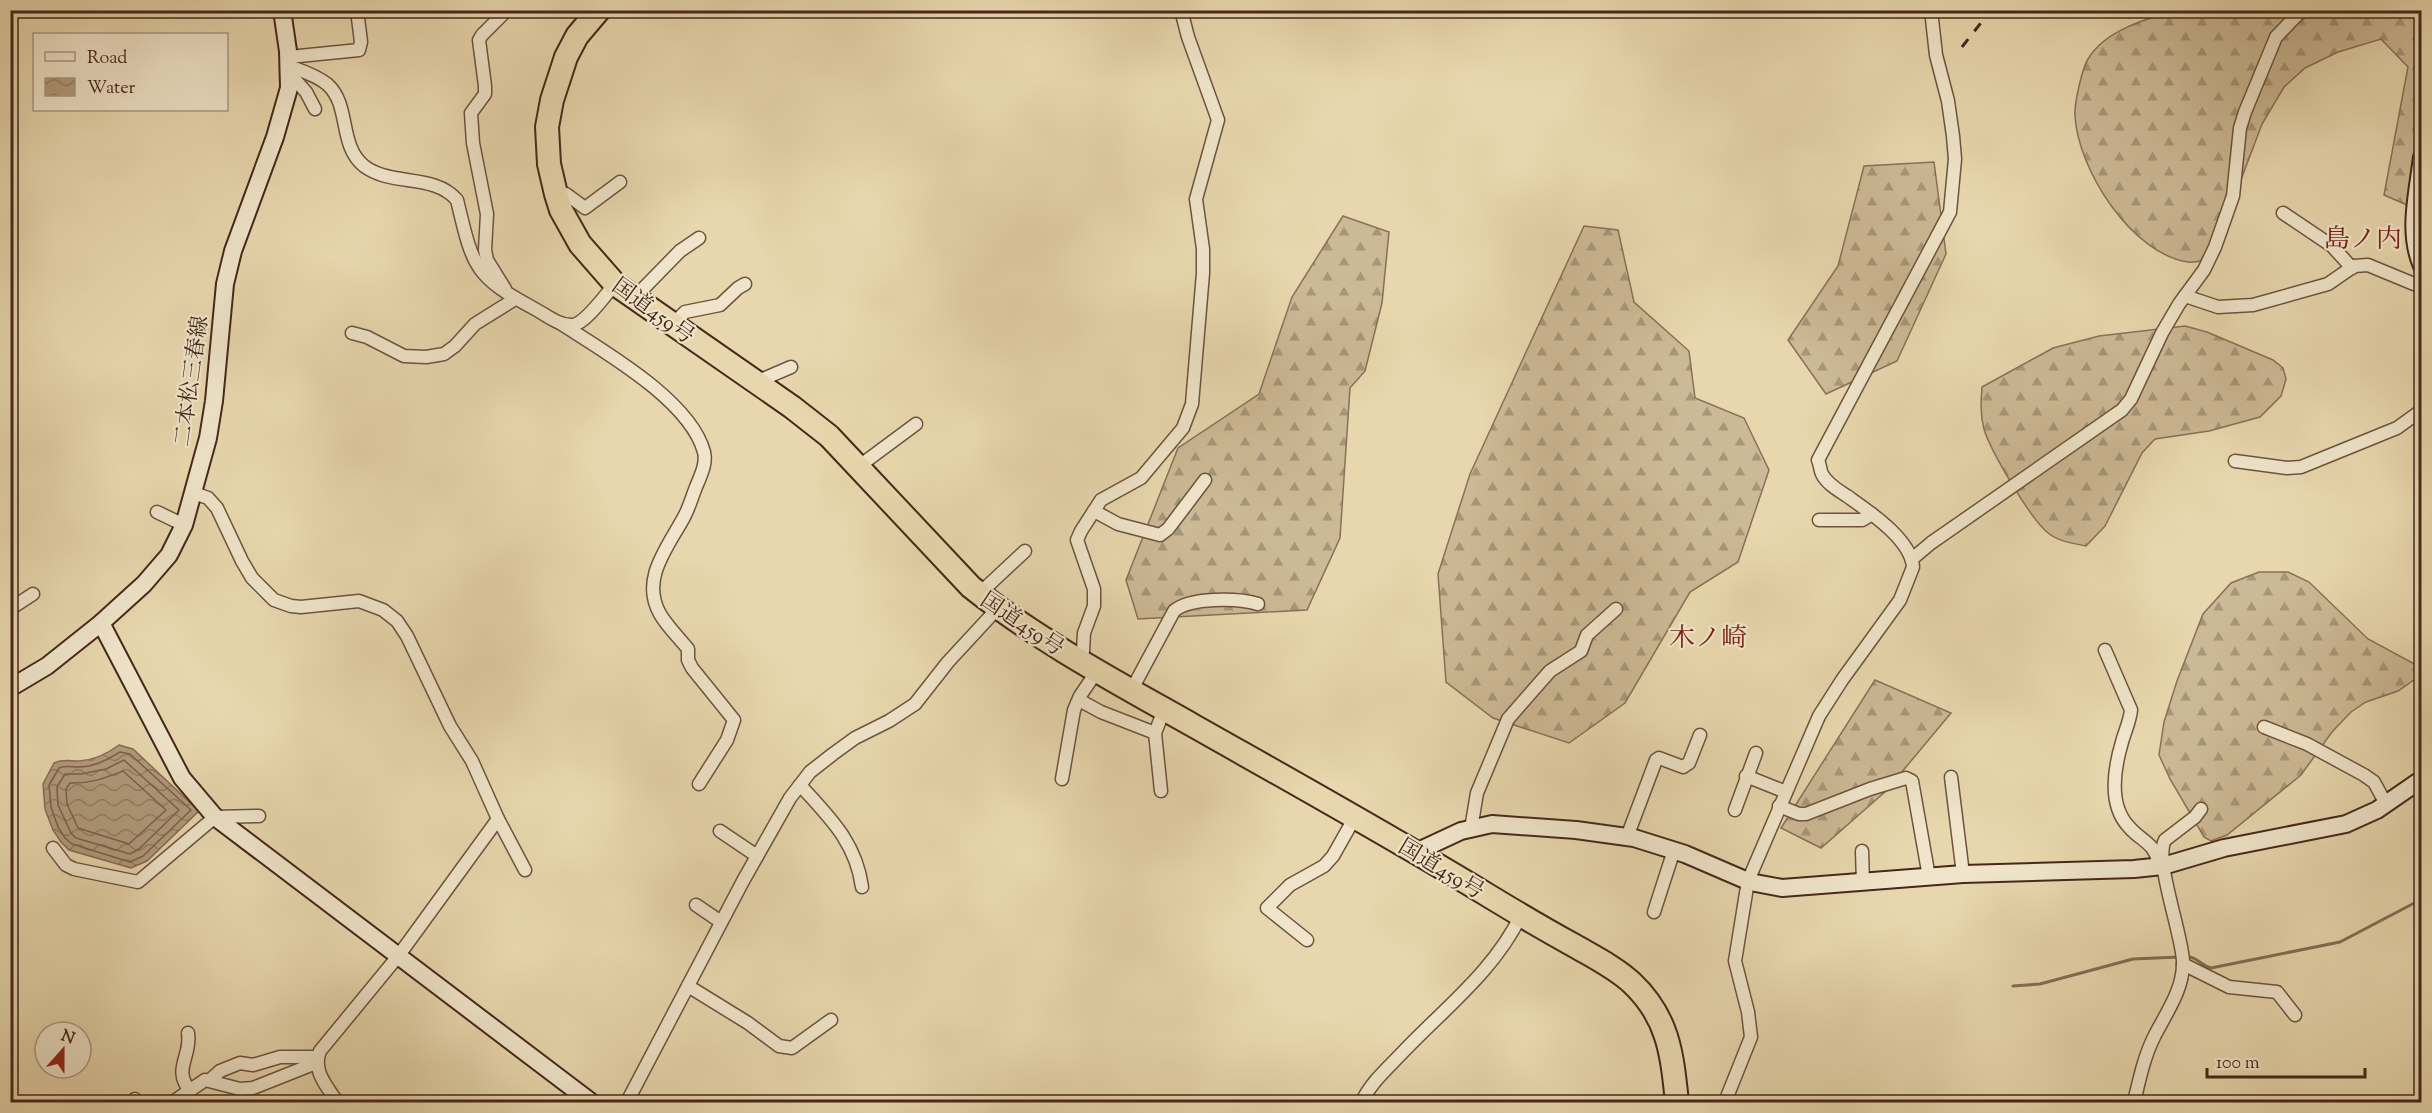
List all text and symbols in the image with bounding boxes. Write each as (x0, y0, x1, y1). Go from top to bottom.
legend (33, 33, 228, 111)
text: Road (87, 46, 127, 72)
text: Water (87, 76, 136, 102)
district label: 島ノ内 (2324, 222, 2402, 259)
street label: 国道459号 (604, 271, 700, 353)
street label: 二本松三春線 (168, 314, 218, 449)
street label: 国道459号 (973, 586, 1070, 665)
district label: 木ノ崎 (1669, 621, 1747, 658)
street label: 国道459号 (1391, 832, 1490, 909)
north arrow (33, 1020, 93, 1080)
text: N (57, 1025, 78, 1051)
scale bar (2207, 1041, 2364, 1079)
text: 100 m (2216, 1051, 2260, 1077)

